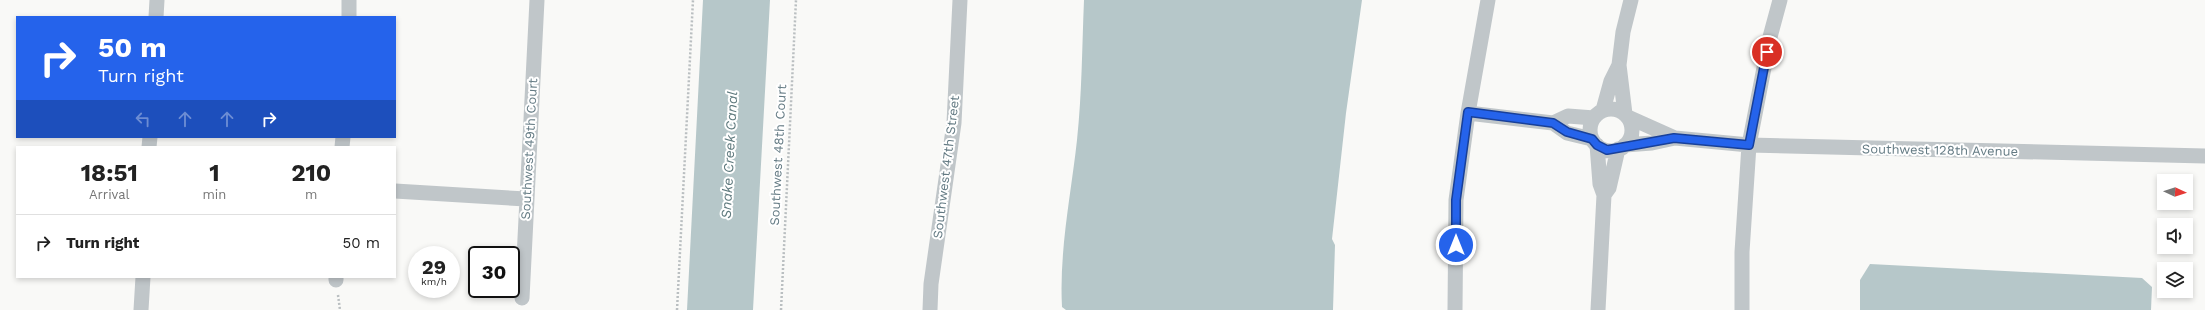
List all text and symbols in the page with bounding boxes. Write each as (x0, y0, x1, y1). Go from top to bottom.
text: 50 m (98, 31, 167, 64)
icon: right (32, 32, 84, 84)
pin (1750, 35, 1784, 69)
icon: arrive (1756, 41, 1778, 63)
text: Turn right (98, 65, 184, 86)
street label: Southwest 49th Court (518, 77, 540, 220)
street label: Southwest 48th Court (767, 83, 789, 226)
water label: Snake Creek Canal (718, 91, 740, 219)
street label: Southwest 47th Street (930, 94, 962, 239)
icon: left (132, 108, 154, 130)
icon: ahead (174, 108, 196, 130)
icon: ahead (216, 108, 238, 130)
icon: right (258, 108, 280, 130)
street label: Southwest 128th Avenue (1862, 141, 2018, 159)
text: 18:51 (81, 159, 138, 187)
text: 1 (209, 159, 220, 187)
text: 210 (291, 159, 331, 187)
north arrow (2157, 174, 2193, 210)
map controls (2157, 174, 2193, 298)
text: Arrival (89, 187, 130, 202)
text: min (202, 187, 226, 202)
text: m (305, 187, 317, 202)
button: sound (2157, 218, 2193, 254)
position arrow (1435, 224, 1477, 266)
icon: right (32, 232, 54, 254)
text: Turn right (66, 234, 139, 252)
text: 50 m (343, 234, 380, 252)
speed limit sign: 30 (468, 246, 520, 298)
text: 29 (422, 255, 446, 279)
button: layers (2157, 262, 2193, 298)
text: km/h (421, 276, 447, 287)

